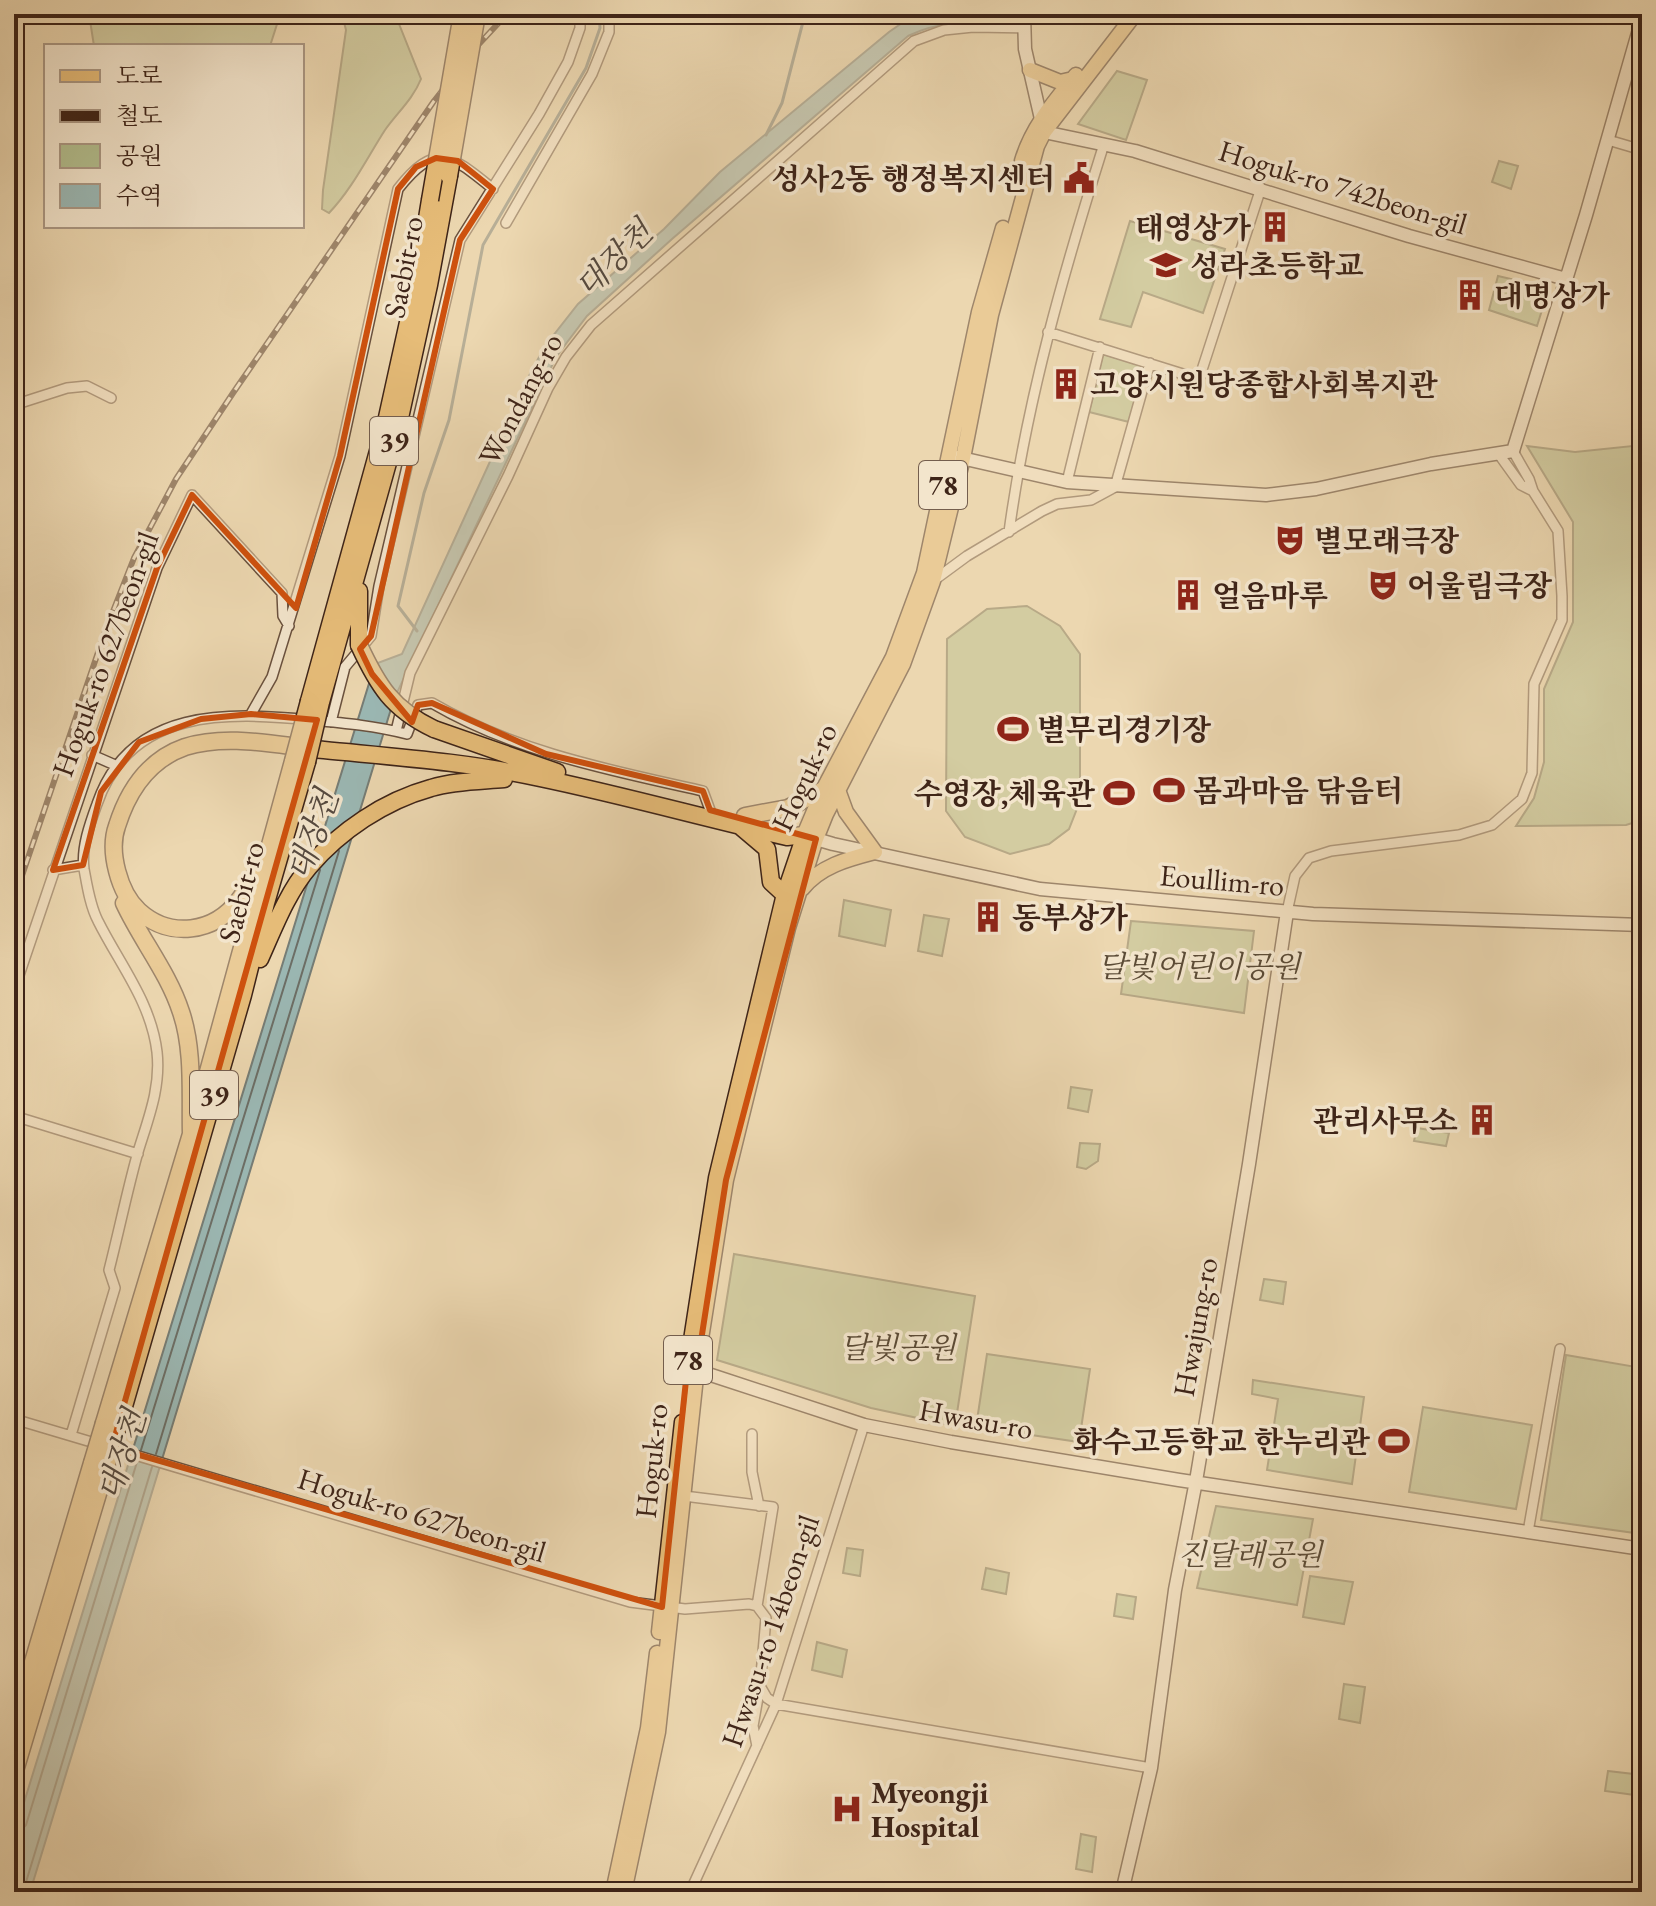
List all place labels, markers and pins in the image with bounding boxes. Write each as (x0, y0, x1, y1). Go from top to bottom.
place label: 성사2동 행정복지센터 (771, 159, 1055, 198)
public building icon: 성사2동 행정복지센터 (1062, 161, 1096, 195)
place label: 태영상가 (1135, 208, 1251, 247)
building icon: 태영상가 (1258, 210, 1292, 244)
place label: 성라초등학교 (1190, 246, 1364, 285)
school or university icon: 성라초등학교 (1149, 248, 1183, 282)
place label: 대명상가 (1494, 276, 1610, 315)
building icon: 대명상가 (1453, 278, 1487, 312)
place label: 고양시원당종합사회복지관 (1090, 365, 1438, 404)
building icon: 고양시원당종합사회복지관 (1049, 367, 1083, 401)
place label: 별모래극장 (1314, 521, 1459, 560)
theatre icon: 별모래극장 (1273, 523, 1307, 557)
place label: 어울림극장 (1407, 566, 1552, 605)
theatre icon: 어울림극장 (1366, 568, 1400, 602)
place label: 얼음마루 (1212, 576, 1328, 615)
building icon: 얼음마루 (1171, 578, 1205, 612)
place label: 별무리경기장 (1037, 710, 1211, 749)
sports icon: 별무리경기장 (996, 712, 1030, 746)
place label: 몸과마음 닦음터 (1193, 771, 1403, 810)
sports icon: 몸과마음 닦음터 (1152, 773, 1186, 807)
place label: 수영장,체육관 (914, 774, 1095, 813)
sports icon: 수영장,체육관 (1102, 776, 1136, 810)
place label: 동부상가 (1012, 898, 1128, 937)
building icon: 동부상가 (971, 900, 1005, 934)
place label: 관리사무소 (1313, 1101, 1458, 1140)
building icon: 관리사무소 (1465, 1103, 1499, 1137)
place label: 화수고등학교 한누리관 (1073, 1422, 1370, 1461)
sports icon: 화수고등학교 한누리관 (1377, 1424, 1411, 1458)
place label: Myeongji Hospital (871, 1773, 988, 1846)
hospital icon: Myeongji Hospital (830, 1792, 864, 1826)

